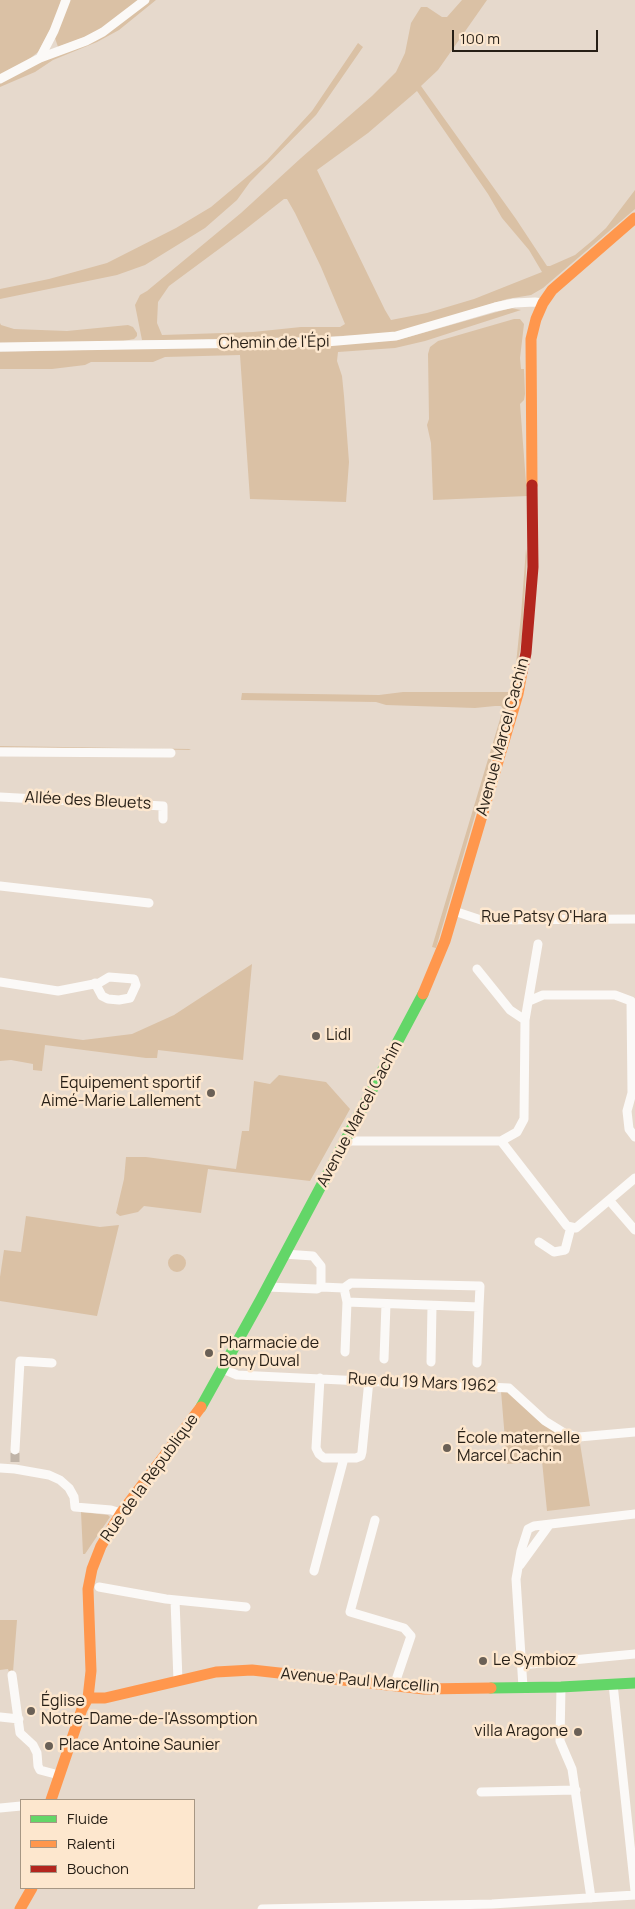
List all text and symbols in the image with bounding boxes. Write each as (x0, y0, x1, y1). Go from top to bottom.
scale bar (455, 20, 601, 52)
text: 100 m (460, 28, 500, 49)
street label: Chemin de l'Épi (218, 332, 330, 354)
street label: Avenue Marcel Cachin (473, 656, 533, 818)
street label: Allée des Bleuets (24, 788, 152, 814)
street label: Rue Patsy O'Hara (481, 908, 607, 928)
place label: Lidl (326, 1026, 351, 1046)
marker: Lidl (310, 1030, 322, 1042)
street label: Avenue Marcel Cachin (313, 1038, 407, 1190)
place label: Equipement sportif Aimé-Marie Lallement (41, 1074, 201, 1112)
marker: Equipement sportif Aimé-Marie Lallement (205, 1087, 217, 1099)
place label: Pharmacie de Bony Duval (219, 1334, 319, 1372)
marker: Pharmacie de Bony Duval (203, 1347, 215, 1359)
street label: Rue du 19 Mars 1962 (347, 1370, 497, 1396)
street label: Rue de la République (97, 1410, 203, 1546)
place label: École maternelle Marcel Cachin (457, 1429, 580, 1467)
marker: École maternelle Marcel Cachin (441, 1442, 453, 1454)
place label: Le Symbioz (493, 1651, 576, 1671)
marker: Le Symbioz (477, 1655, 489, 1667)
street label: Avenue Paul Marcellin (280, 1664, 440, 1698)
place label: Église Notre-Dame-de-l'Assomption (41, 1692, 258, 1730)
marker: Église Notre-Dame-de-l'Assomption (25, 1705, 37, 1717)
place label: villa Aragone (474, 1722, 568, 1742)
marker: villa Aragone (572, 1726, 584, 1738)
place label: Place Antoine Saunier (59, 1736, 220, 1756)
marker: Place Antoine Saunier (43, 1740, 55, 1752)
legend (20, 1799, 195, 1889)
text: Fluide (67, 1808, 108, 1829)
text: Ralenti (67, 1833, 115, 1854)
text: Bouchon (67, 1858, 129, 1879)

